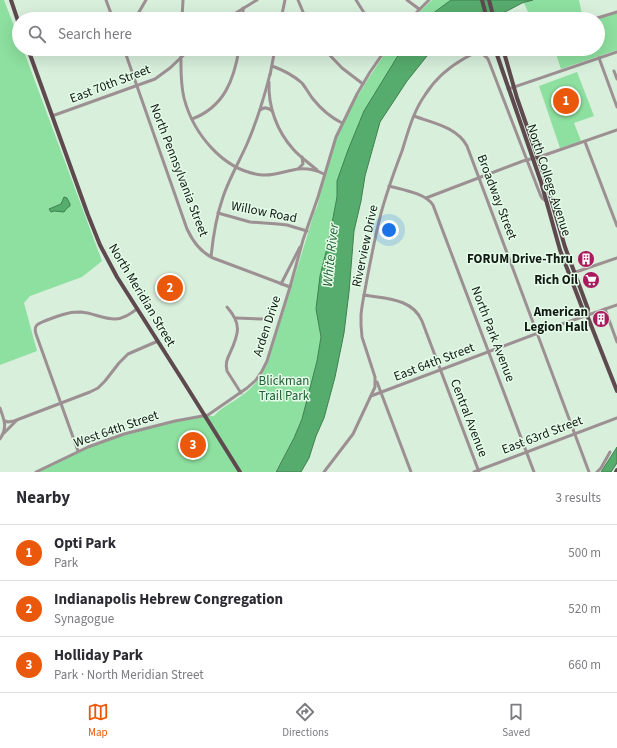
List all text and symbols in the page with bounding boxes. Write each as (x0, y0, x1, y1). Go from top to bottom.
search box (12, 12, 605, 56)
icon: search (26, 23, 48, 45)
text: Search here (58, 24, 132, 45)
street label: East 70th Street (67, 60, 154, 108)
pin: 1 (553, 86, 579, 116)
street label: North Pennsylvania Street (145, 101, 213, 240)
street label: North College Avenue (522, 122, 576, 238)
street label: Broadway Street (473, 152, 522, 243)
street label: Willow Road (229, 197, 299, 227)
street label: Riverview Drive (347, 203, 383, 289)
your location (379, 220, 399, 240)
water label: White River (318, 221, 344, 288)
street label: North Meridian Street (104, 240, 180, 350)
building icon: FORUM Drive-Thru (576, 249, 596, 269)
place label: FORUM Drive-Thru (467, 250, 573, 268)
supermarket icon: Rich Oil (581, 270, 601, 290)
place label: Rich Oil (534, 271, 578, 289)
pin: 2 (157, 273, 183, 303)
street label: North Park Avenue (466, 284, 520, 384)
street label: Arden Drive (249, 293, 285, 359)
place label: American Legion Hall (524, 303, 588, 336)
building icon: American Legion Hall (591, 309, 611, 329)
street label: East 64th Street (391, 338, 478, 386)
park label: Blickman Trail Park (259, 372, 310, 405)
street label: Central Avenue (446, 376, 492, 460)
street label: West 64th Street (71, 406, 161, 452)
street label: East 63rd Street (499, 411, 586, 459)
pin: 3 (180, 430, 206, 460)
text: Nearby (16, 486, 70, 510)
text: 3 results (556, 489, 601, 507)
text: Opti Park (54, 533, 116, 554)
text: 1 (26, 544, 32, 562)
text: 500 m (568, 544, 601, 562)
text: Park (54, 554, 78, 572)
text: Indianapolis Hebrew Congregation (54, 589, 283, 610)
text: 2 (26, 600, 32, 618)
text: 520 m (568, 600, 601, 618)
text: Synagogue (54, 610, 114, 628)
text: Holliday Park (54, 645, 143, 666)
text: 3 (26, 656, 32, 674)
text: 660 m (568, 656, 601, 674)
text: Park · North Meridian Street (54, 666, 204, 684)
tab: Map (87, 701, 109, 740)
tab: Directions (282, 701, 329, 740)
tab: Saved (502, 701, 530, 740)

